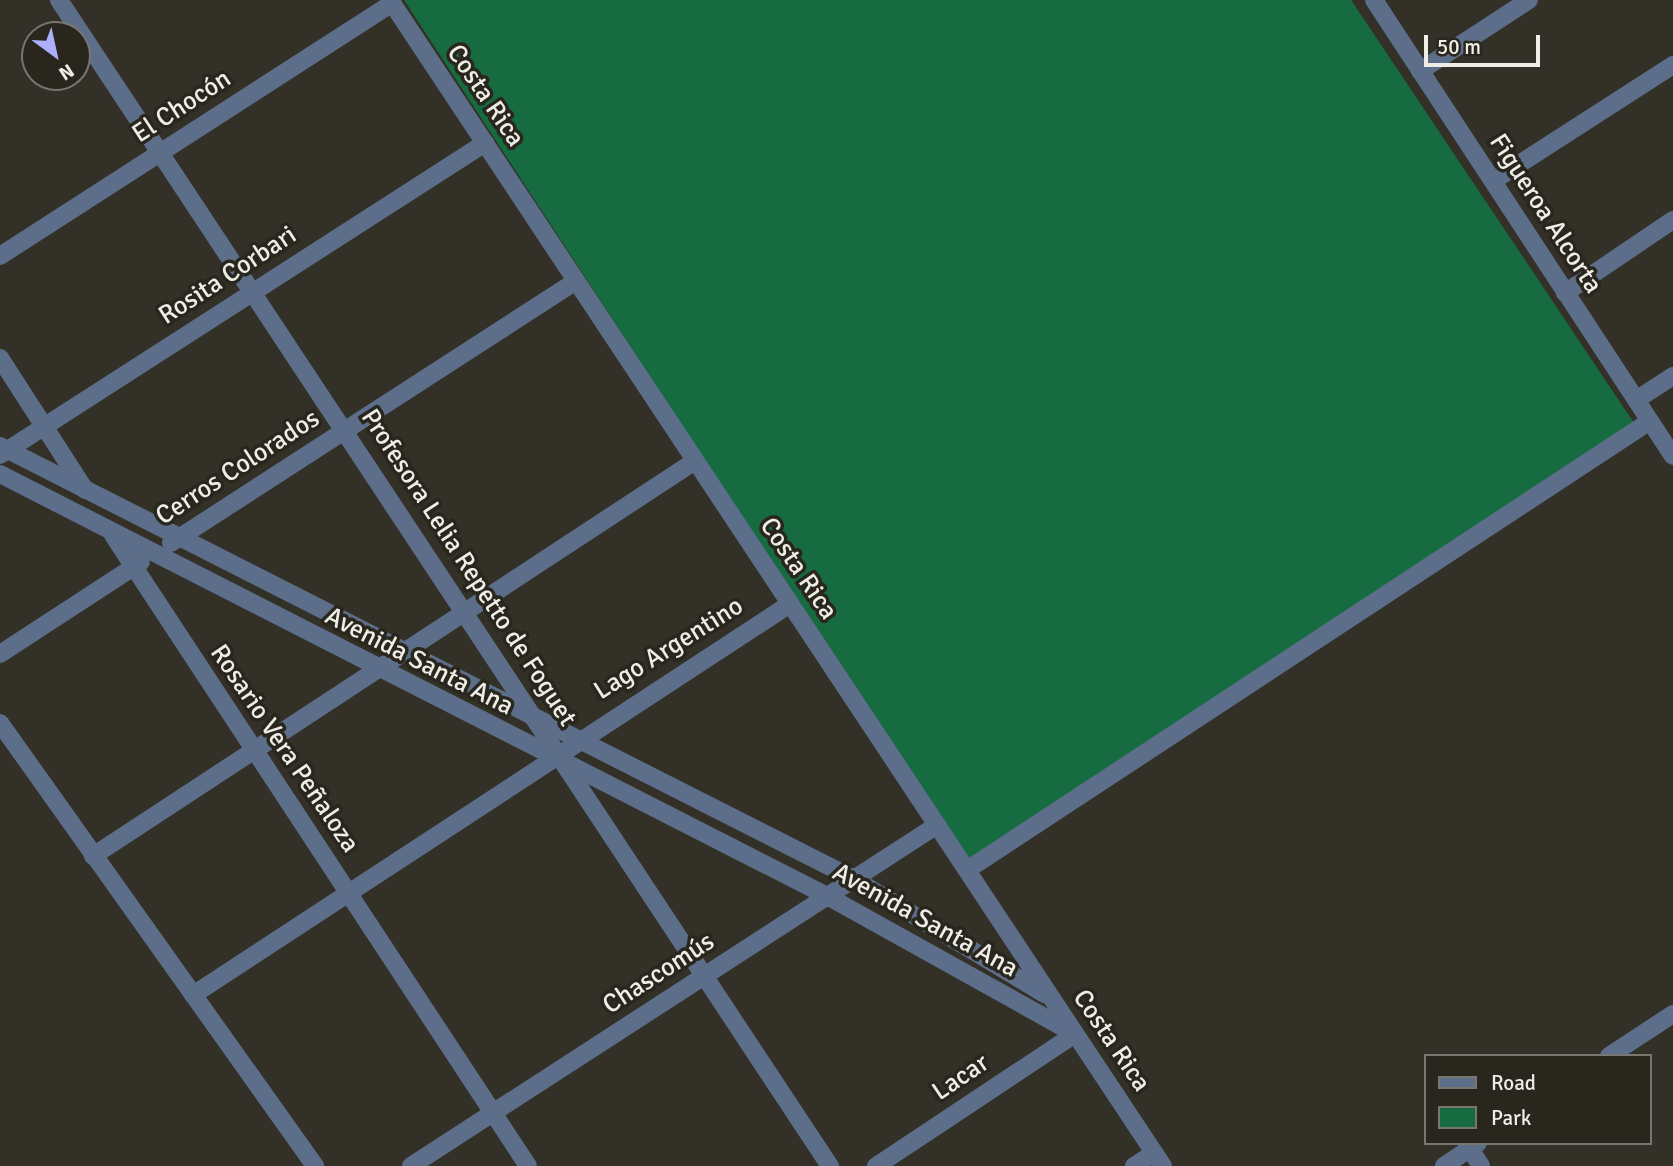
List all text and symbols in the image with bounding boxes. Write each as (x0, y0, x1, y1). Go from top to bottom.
north arrow (21, 21, 91, 91)
scale bar (1428, 21, 1544, 65)
text: 50 m (1437, 34, 1481, 60)
street label: Costa Rica (439, 39, 531, 153)
text: N (54, 58, 78, 86)
street label: El Chocón (127, 64, 237, 150)
street label: Figueroa Alcorta (1482, 128, 1608, 300)
street label: Rosita Corbari (153, 220, 303, 332)
street label: Cerros Colorados (150, 403, 326, 533)
street label: Profesora Lelia Repetto de Foguet (354, 404, 582, 732)
street label: Costa Rica (752, 512, 844, 626)
street label: Lago Argentino (589, 591, 749, 707)
street label: Avenida Santa Ana (320, 601, 518, 723)
street label: Rosario Vera Peñaloza (203, 639, 365, 859)
street label: Avenida Santa Ana (827, 857, 1023, 985)
street label: Chascomús (598, 927, 720, 1021)
street label: Costa Rica (1065, 984, 1157, 1098)
street label: Lacar (927, 1048, 995, 1108)
legend (1424, 1054, 1652, 1145)
text: Road (1491, 1070, 1536, 1096)
text: Park (1491, 1105, 1531, 1131)

